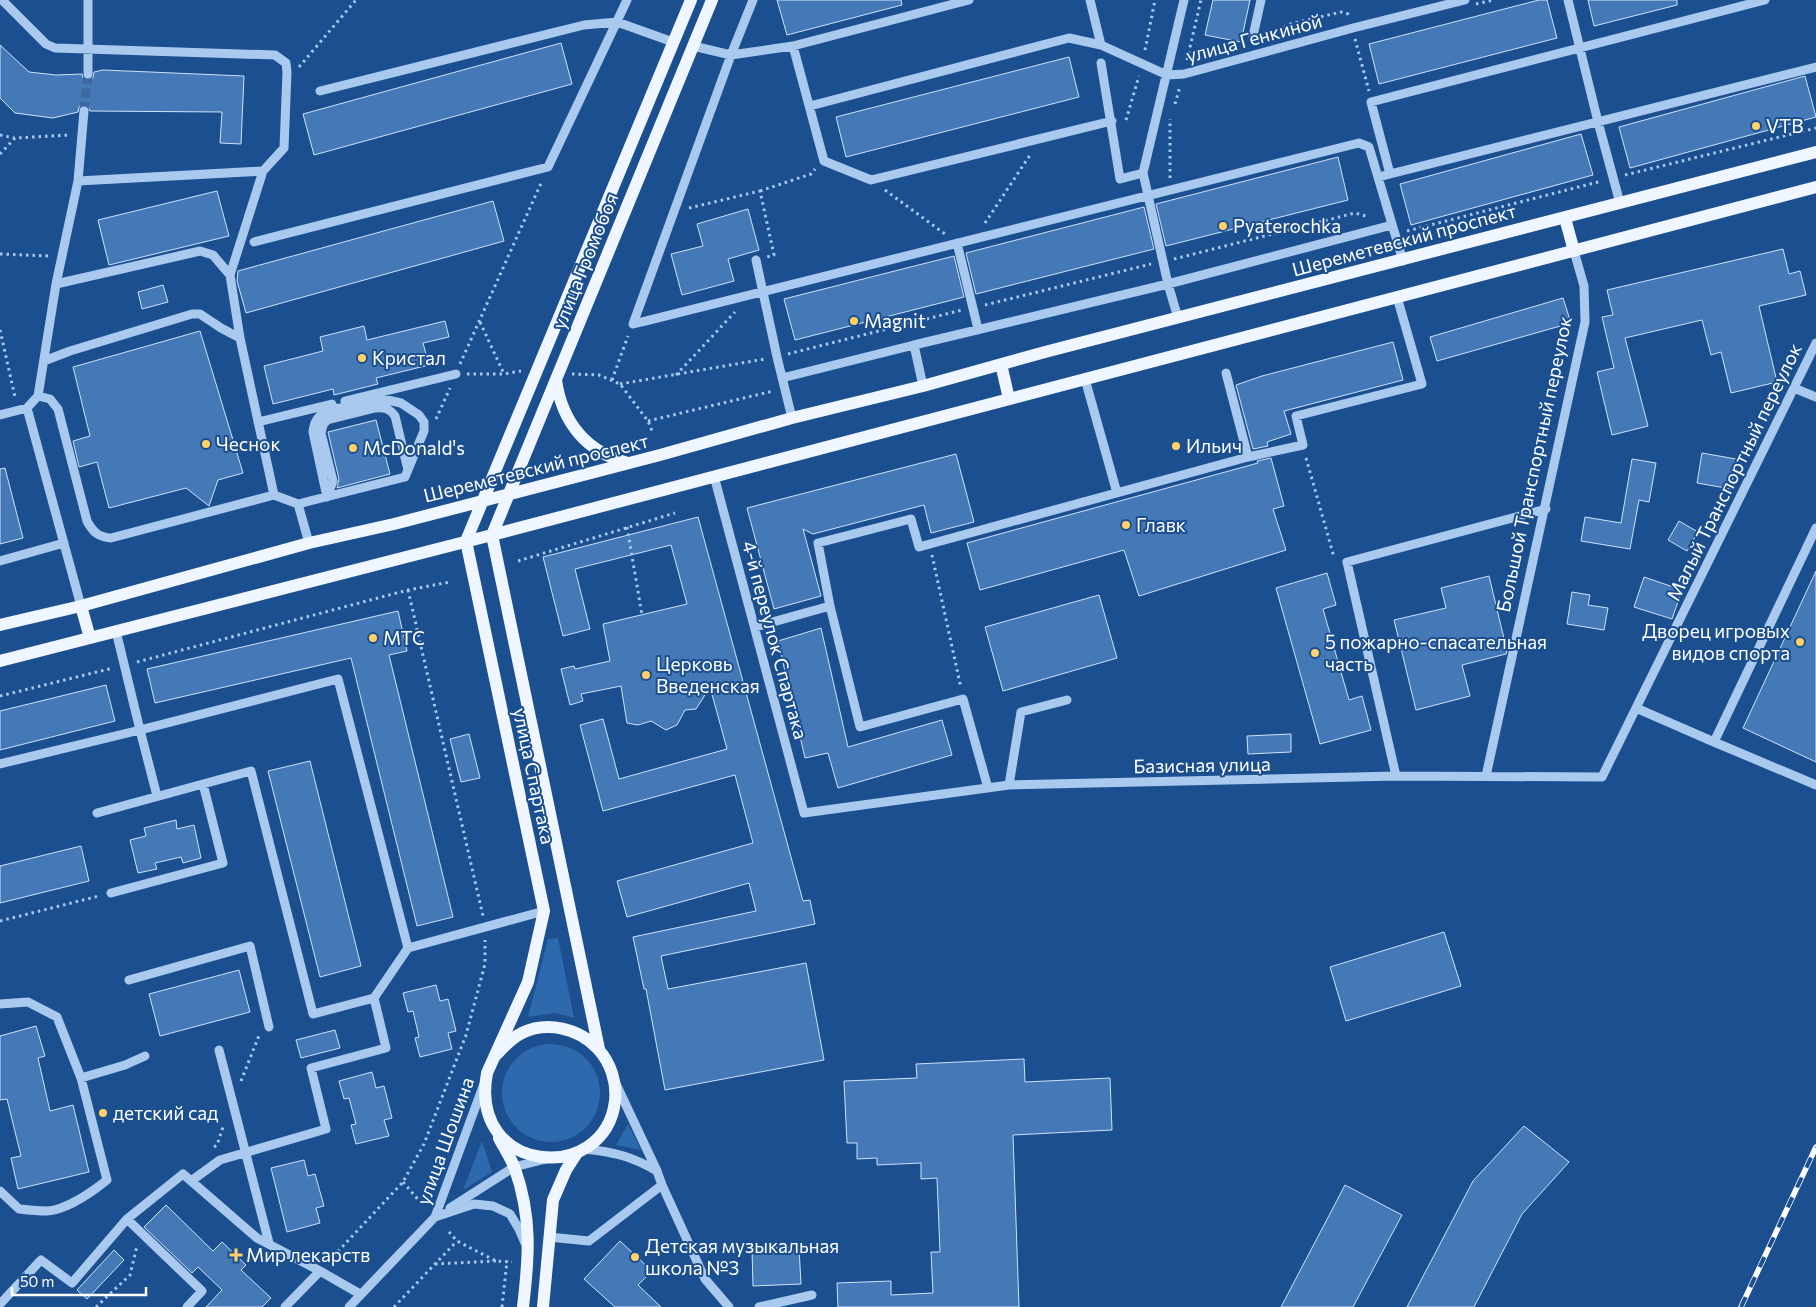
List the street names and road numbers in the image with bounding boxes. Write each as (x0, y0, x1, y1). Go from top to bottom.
street label: улица Генкиной (1183, 8, 1324, 67)
street label: улица Громобоя (547, 189, 622, 332)
street label: Шереметевский проспект (1289, 198, 1518, 281)
street label: Большой Транспортный переулок (1491, 314, 1576, 614)
street label: Малый Транспортный переулок (1661, 339, 1806, 604)
street label: Шереметевский проспект (421, 428, 651, 507)
street label: 4-й переулок Спартака (738, 538, 813, 742)
street label: улица Спартака (509, 705, 560, 846)
street label: Базисная улица (1133, 752, 1271, 777)
street label: улица Шошина (411, 1074, 478, 1208)

